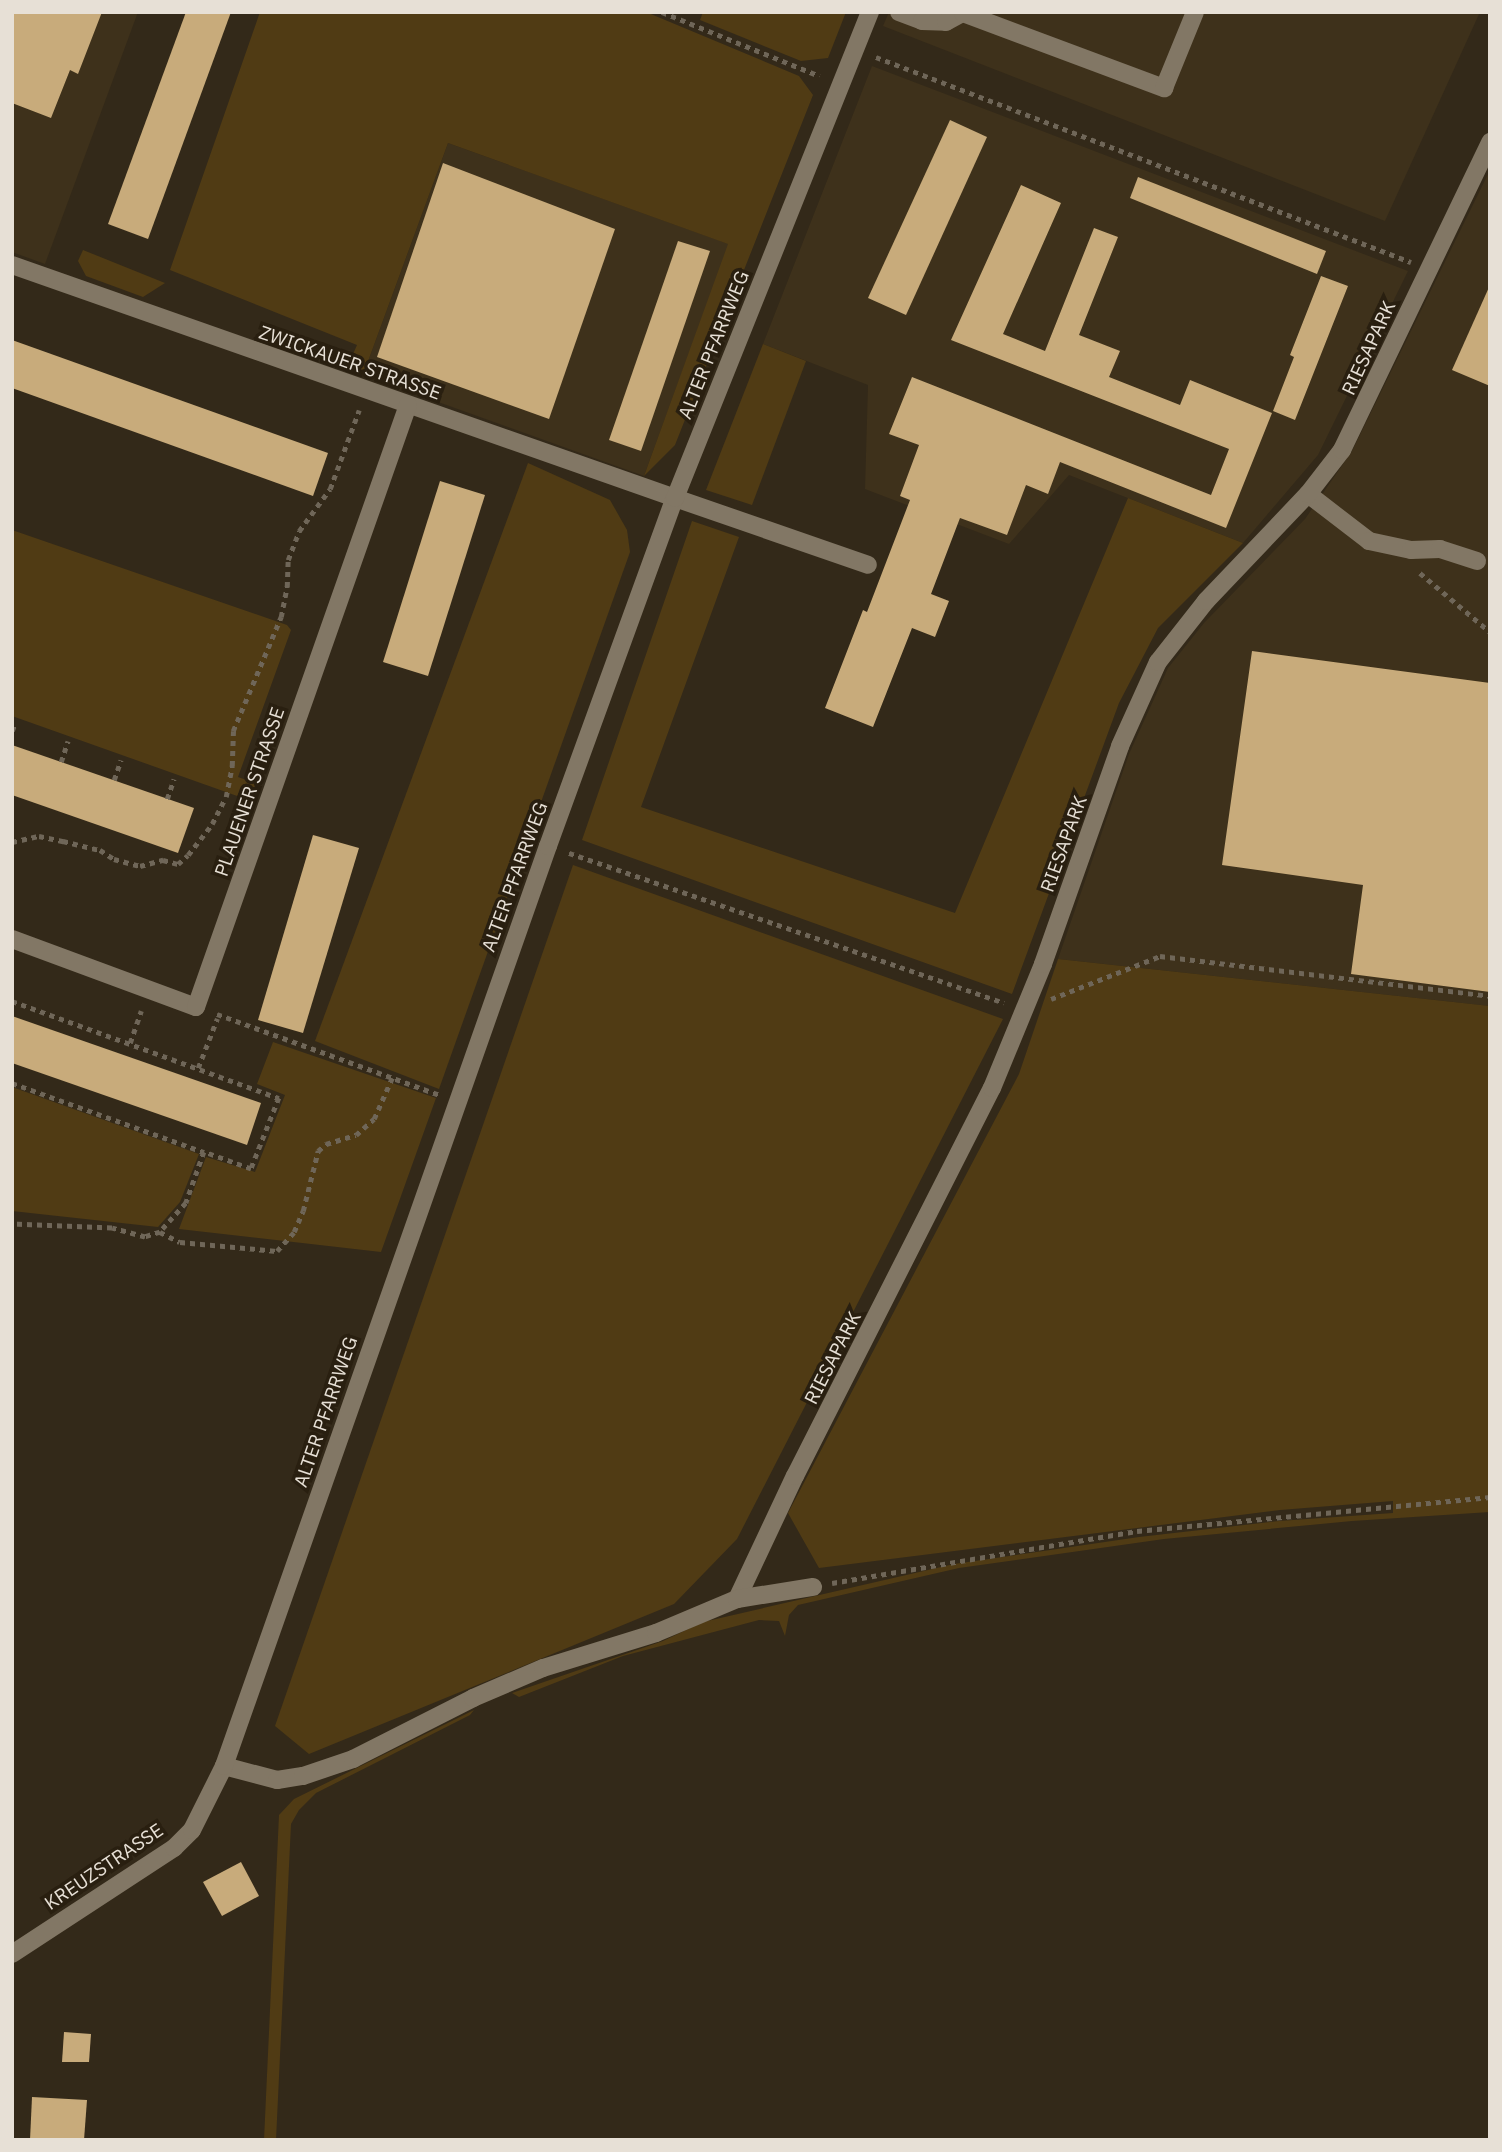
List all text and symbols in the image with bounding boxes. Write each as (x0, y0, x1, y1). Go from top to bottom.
street label: ALTER PFARRWEG (674, 268, 754, 422)
street label: RIESAPARK (1337, 297, 1401, 399)
street label: ZWICKAUER STRASSE (256, 321, 444, 405)
street label: PLAUENER STRASSE (210, 704, 290, 880)
street label: RIESAPARK (1036, 793, 1092, 895)
street label: ALTER PFARRWEG (477, 799, 553, 955)
street label: RIESAPARK (800, 1308, 866, 1408)
street label: ALTER PFARRWEG (290, 1334, 362, 1490)
street label: KREUZSTRASSE (40, 1819, 168, 1915)

